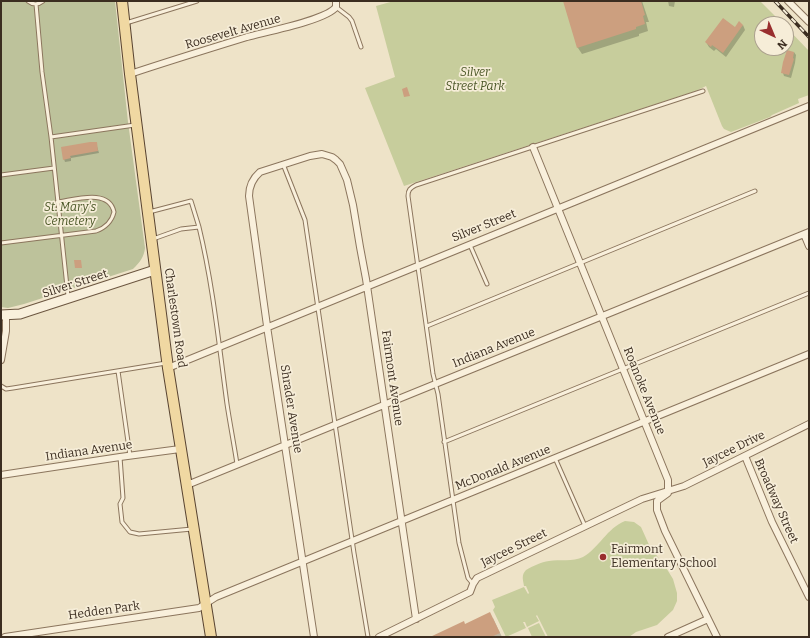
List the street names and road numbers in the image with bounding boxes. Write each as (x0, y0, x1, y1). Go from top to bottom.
street label: Roosevelt Avenue (184, 11, 282, 53)
street label: Silver Street (450, 207, 518, 245)
street label: Silver Street (40, 267, 110, 301)
street label: Charlestown Road (161, 267, 189, 369)
street label: Indiana Avenue (451, 325, 537, 371)
street label: Fairmont Avenue (378, 329, 406, 427)
street label: Roanoke Avenue (620, 345, 668, 437)
street label: Shrader Avenue (277, 364, 305, 454)
street label: Jaycee Drive (701, 428, 767, 470)
street label: Indiana Avenue (45, 438, 133, 464)
street label: McDonald Avenue (453, 442, 553, 494)
street label: Broadway Street (751, 456, 801, 546)
street label: Jaycee Street (479, 526, 549, 570)
street label: Hedden Park (67, 599, 141, 623)

